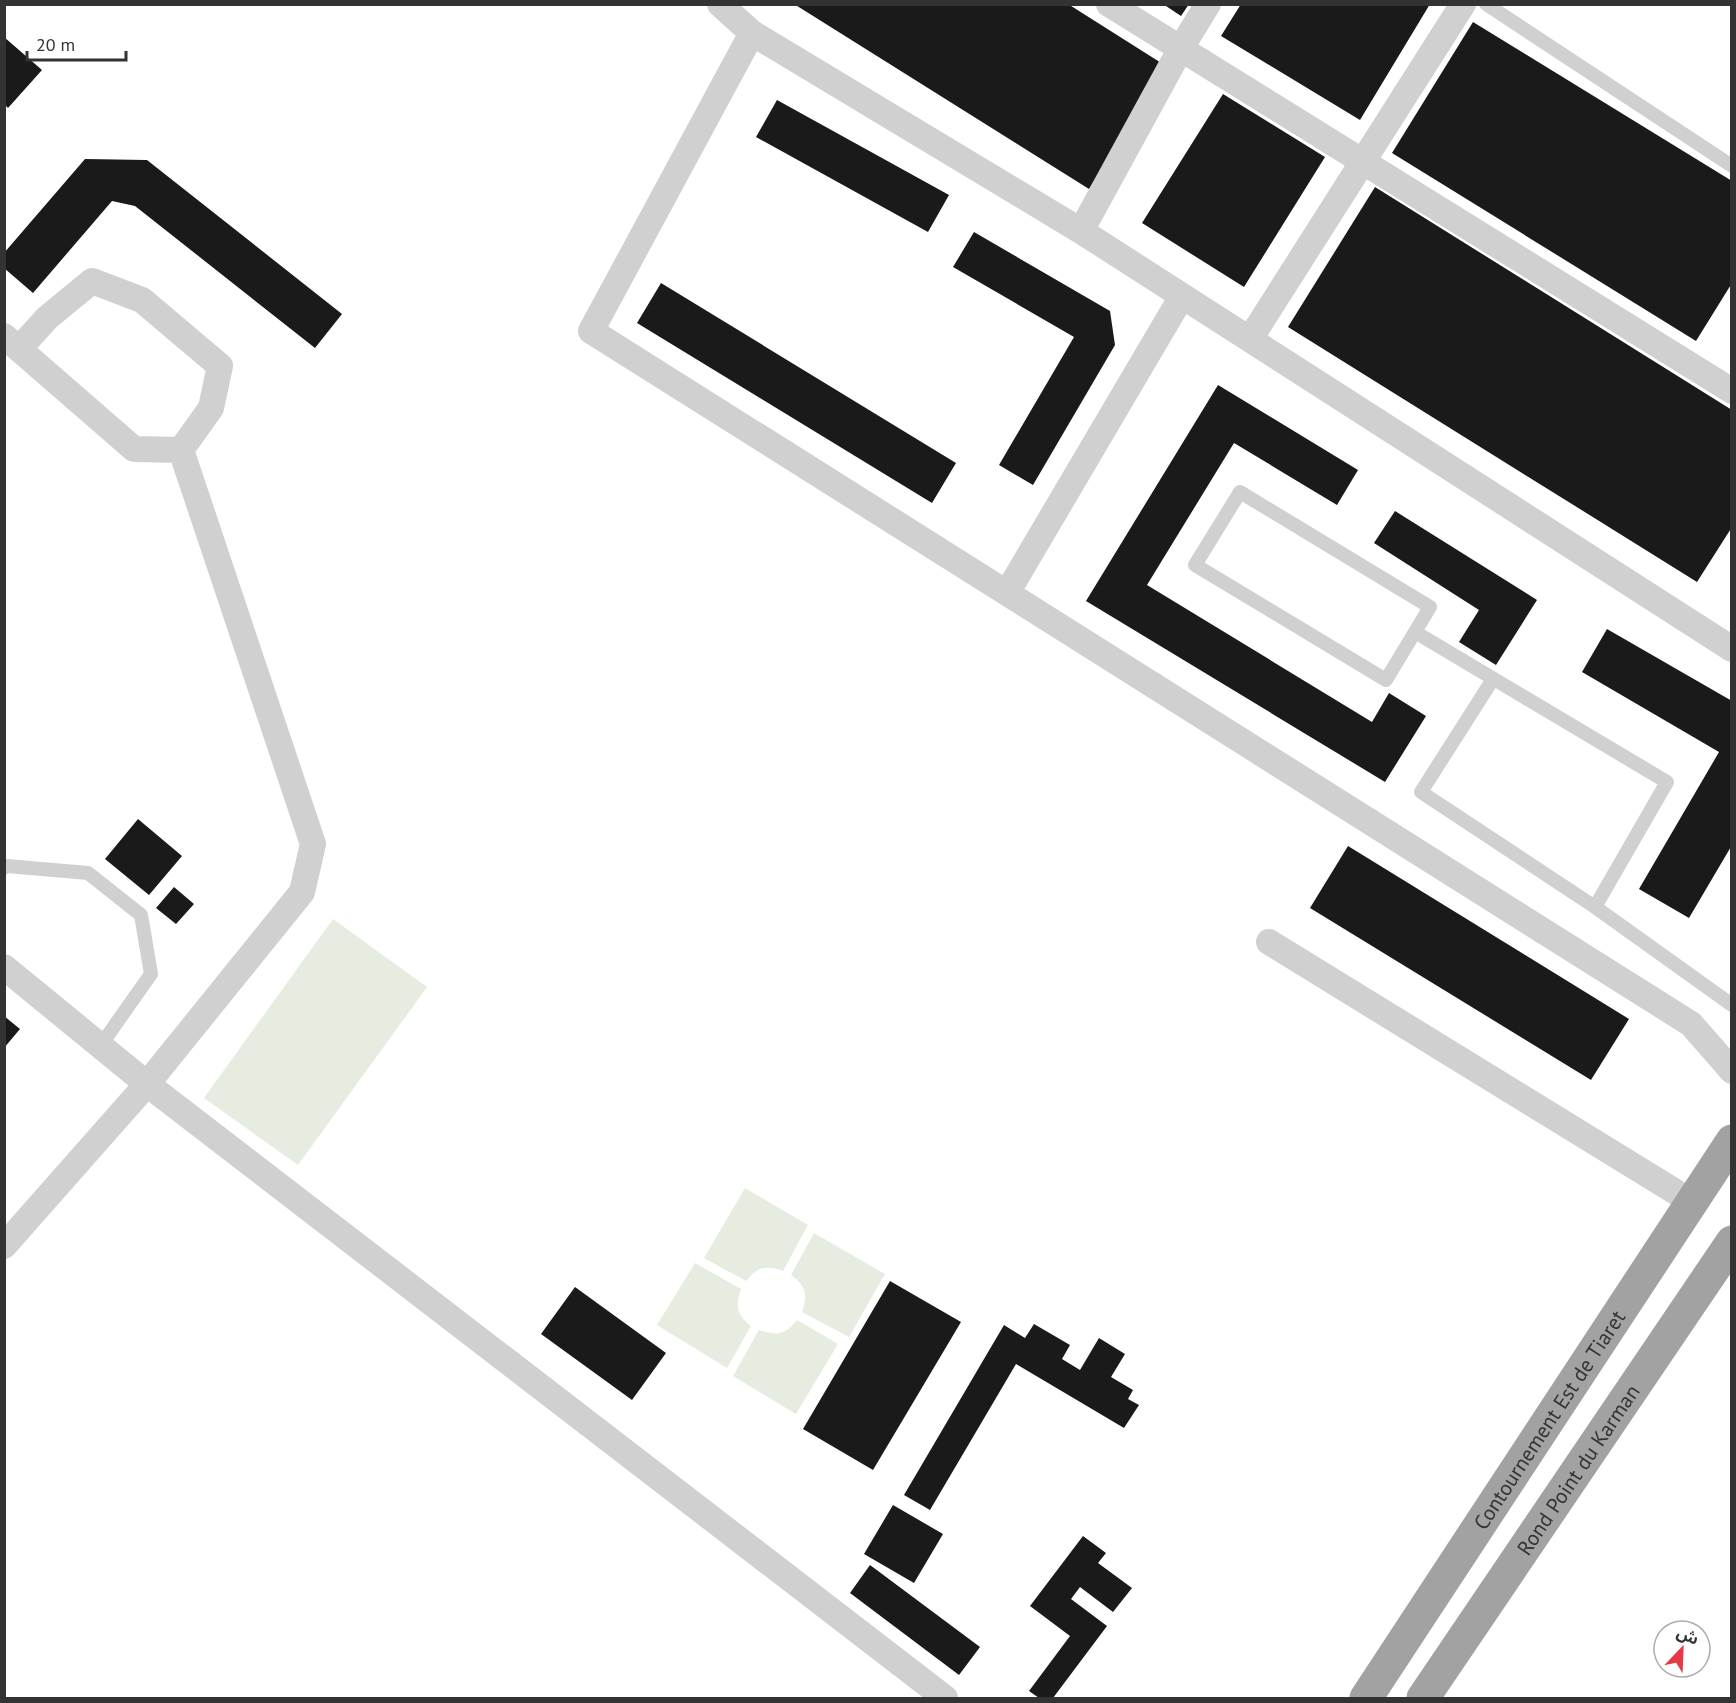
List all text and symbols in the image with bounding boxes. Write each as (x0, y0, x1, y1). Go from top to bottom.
scale bar (27, 24, 126, 62)
text: 20 m (36, 33, 75, 56)
street label: Contournement Est de Tiaret (1467, 1305, 1631, 1535)
street label: Rond Point du Karman (1510, 1379, 1645, 1560)
north arrow (1652, 1619, 1712, 1679)
text: ش (1674, 1622, 1702, 1649)

